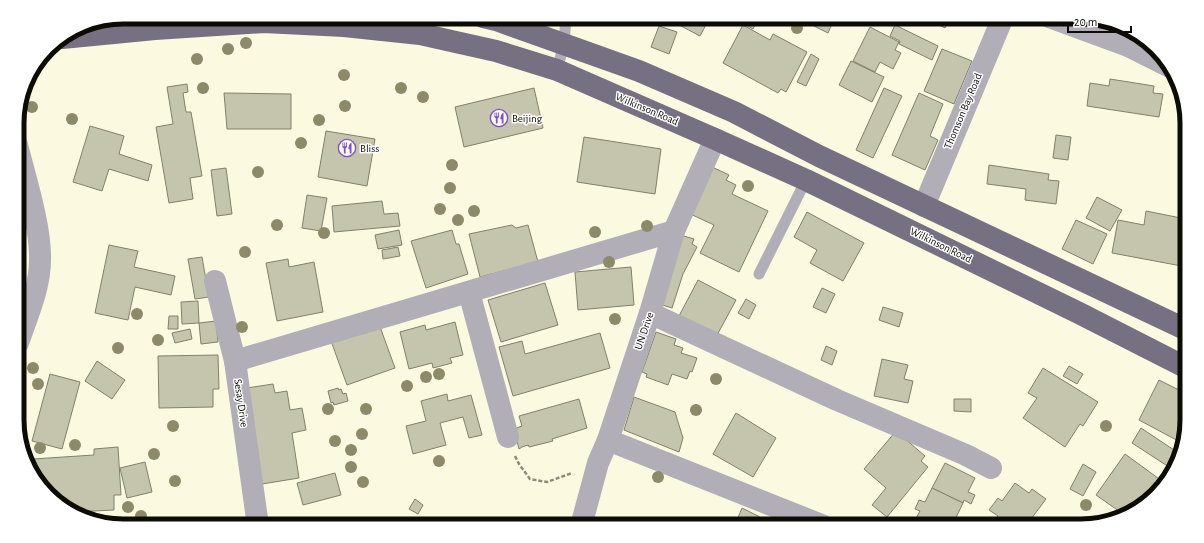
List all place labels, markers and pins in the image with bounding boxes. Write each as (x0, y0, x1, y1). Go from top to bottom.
restaurant icon: Beijing (489, 108, 509, 128)
place label: Beijing (512, 113, 543, 124)
restaurant icon: Bliss (337, 138, 357, 158)
place label: Bliss (360, 143, 379, 154)

